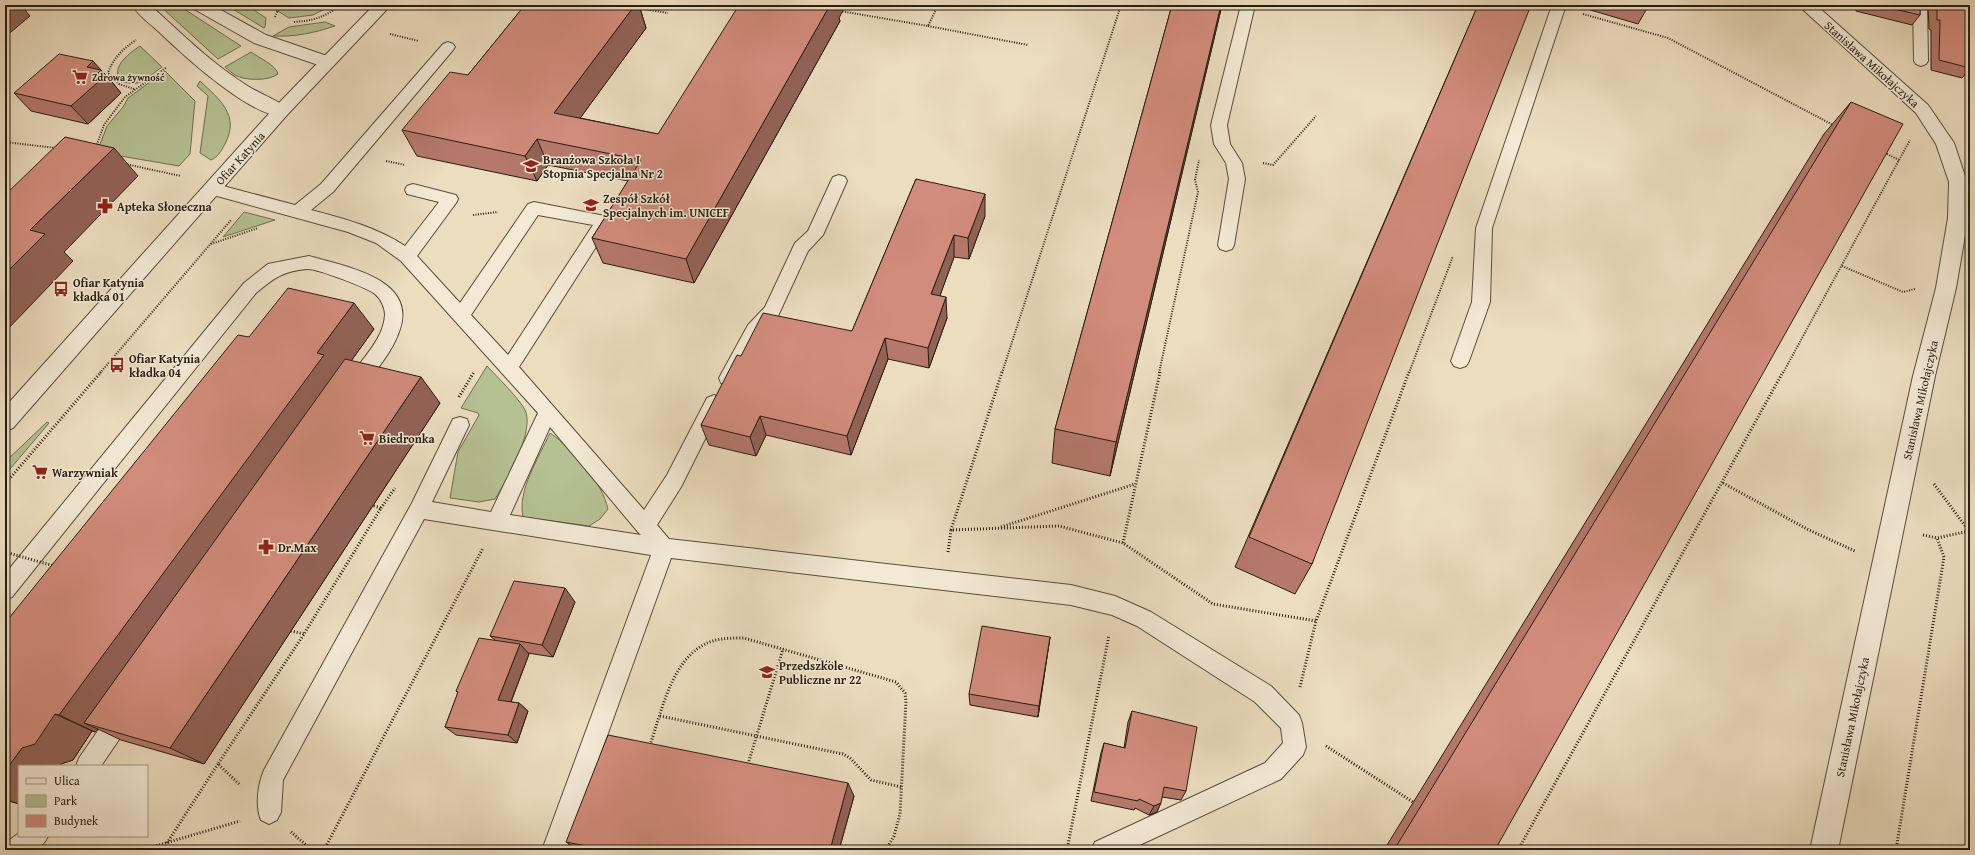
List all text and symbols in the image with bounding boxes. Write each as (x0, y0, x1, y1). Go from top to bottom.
street label: Stanisława Mikołajczyka (1821, 17, 1923, 111)
supermarket icon: Zdrowa żywność (71, 68, 89, 86)
place label: Zdrowa żywność (92, 70, 165, 85)
street label: Ofiar Katynia (211, 127, 269, 188)
place label: Branżowa Szkoła I Stopnia Specjalna Nr 2 (543, 151, 663, 182)
school or university icon: Branżowa Szkoła I Stopnia Specjalna Nr 2 (522, 157, 540, 175)
place label: Zespół Szkół Specjalnych im. UNICEF (603, 190, 729, 221)
school or university icon: Zespół Szkół Specjalnych im. UNICEF (582, 196, 600, 214)
pharmacy icon: Apteka Słoneczna (96, 197, 114, 215)
place label: Apteka Słoneczna (117, 198, 213, 215)
place label: Ofiar Katynia kładka 01 (73, 274, 145, 305)
bus stop icon: Ofiar Katynia kładka 01 (52, 280, 70, 298)
street label: Stanisława Mikołajczyka (1898, 338, 1942, 461)
place label: Ofiar Katynia kładka 04 (129, 350, 201, 381)
bus stop icon: Ofiar Katynia kładka 04 (108, 356, 126, 374)
supermarket icon: Biedronka (358, 429, 376, 447)
place label: Biedronka (379, 430, 436, 447)
supermarket icon: Warzywniak (31, 463, 49, 481)
place label: Warzywniak (52, 464, 118, 481)
pharmacy icon: Dr.Max (257, 538, 275, 556)
place label: Dr.Max (278, 539, 317, 556)
street label: Stanisława Mikołajczyka (1831, 655, 1873, 779)
place label: Przedszkole Publiczne nr 22 (779, 657, 861, 688)
school or university icon: Przedszkole Publiczne nr 22 (758, 663, 776, 681)
legend (18, 765, 148, 837)
text: Ulica (54, 772, 80, 789)
text: Park (54, 792, 78, 809)
text: Budynek (54, 812, 99, 829)

